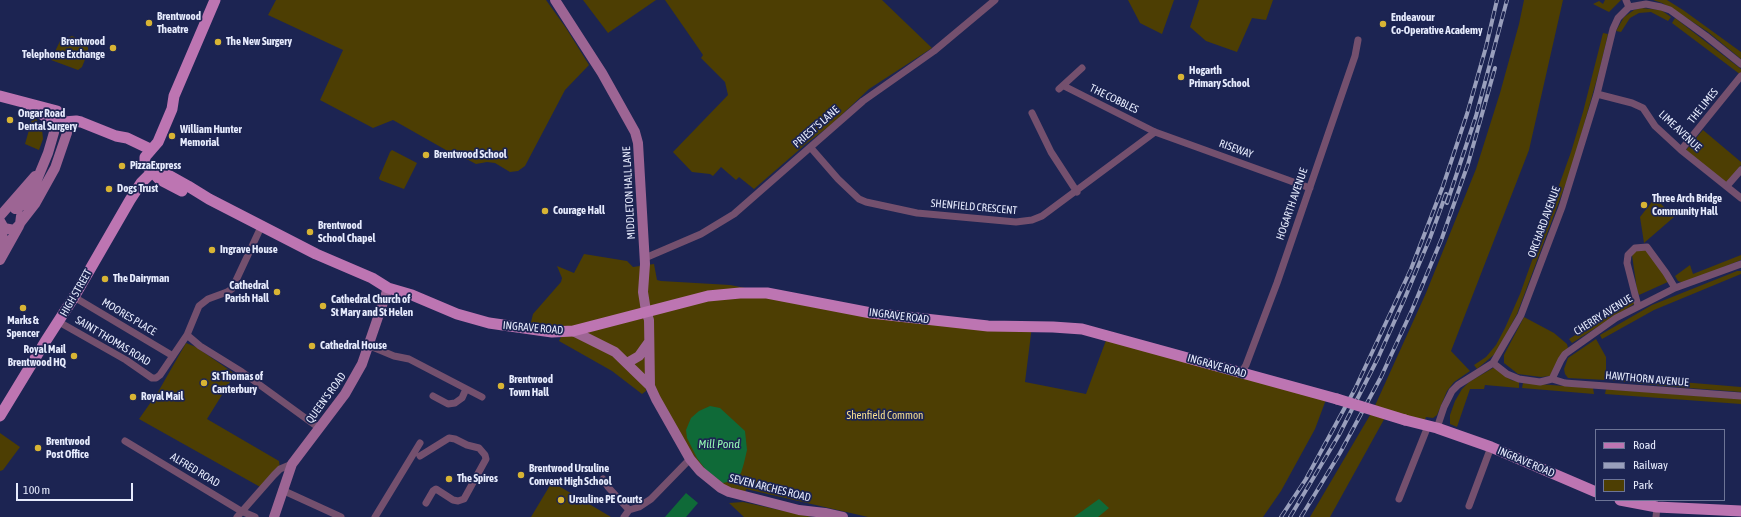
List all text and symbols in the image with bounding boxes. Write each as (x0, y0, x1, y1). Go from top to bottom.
place label: Brentwood Theatre (157, 10, 201, 36)
place label: Endeavour Co-Operative Academy (1391, 11, 1482, 37)
marker: Brentwood Theatre (144, 18, 154, 28)
marker: Endeavour Co-Operative Academy (1378, 19, 1388, 29)
place label: Brentwood Telephone Exchange (22, 35, 105, 61)
place label: The New Surgery (226, 35, 292, 49)
marker: The New Surgery (213, 37, 223, 47)
marker: Brentwood Telephone Exchange (108, 43, 118, 53)
place label: Hogarth Primary School (1189, 64, 1250, 90)
marker: Hogarth Primary School (1176, 72, 1186, 82)
street label: THE COBBLES (1087, 82, 1141, 116)
street label: THE LIMES (1685, 86, 1721, 126)
street label: PRIEST'S LANE (790, 103, 842, 151)
place label: Ongar Road Dental Surgery (18, 107, 77, 133)
street label: LIME AVENUE (1656, 108, 1704, 154)
marker: Ongar Road Dental Surgery (5, 115, 15, 125)
place label: William Hunter Memorial (180, 123, 242, 149)
marker: William Hunter Memorial (167, 131, 177, 141)
street label: RISEWAY (1217, 137, 1255, 161)
street label: MIDDLETON HALL LANE (620, 146, 638, 240)
place label: Brentwood School (434, 148, 507, 162)
marker: Brentwood School (421, 150, 431, 160)
place label: PizzaExpress (130, 159, 181, 173)
marker: PizzaExpress (117, 161, 127, 171)
street label: HOGARTH AVENUE (1274, 166, 1310, 242)
place label: Dogs Trust (117, 182, 158, 196)
marker: Dogs Trust (104, 184, 114, 194)
street label: ORCHARD AVENUE (1525, 185, 1563, 259)
place label: Three Arch Bridge Community Hall (1652, 192, 1722, 218)
street label: SHENFIELD CRESCENT (930, 197, 1018, 217)
marker: Three Arch Bridge Community Hall (1639, 200, 1649, 210)
place label: Courage Hall (553, 204, 605, 218)
marker: Courage Hall (540, 206, 550, 216)
place label: Brentwood School Chapel (318, 219, 375, 245)
marker: Brentwood School Chapel (305, 227, 315, 237)
place label: Ingrave House (220, 243, 278, 257)
marker: Ingrave House (207, 245, 217, 255)
street label: HIGH STREET (57, 267, 95, 319)
place label: The Dairyman (113, 272, 169, 286)
marker: The Dairyman (100, 274, 110, 284)
place label: Cathedral Parish Hall (225, 279, 269, 305)
marker: Cathedral Parish Hall (272, 287, 282, 297)
street label: CHERRY AVENUE (1571, 292, 1635, 338)
place label: Cathedral Church of St Mary and St Helen (331, 293, 413, 319)
street label: MOORES PLACE (99, 296, 159, 338)
marker: Cathedral Church of St Mary and St Helen (318, 301, 328, 311)
marker: Marks & Spencer (18, 303, 28, 313)
street label: INGRAVE ROAD (868, 306, 930, 326)
street label: SAINT THOMAS ROAD (73, 313, 153, 369)
place label: Marks & Spencer (7, 314, 39, 340)
street label: INGRAVE ROAD (502, 319, 564, 337)
place label: Cathedral House (320, 339, 387, 353)
marker: Cathedral House (307, 341, 317, 351)
place label: Royal Mail Brentwood HQ (8, 343, 66, 369)
marker: Royal Mail Brentwood HQ (69, 351, 79, 361)
street label: INGRAVE ROAD (1186, 351, 1248, 381)
street label: HAWTHORN AVENUE (1605, 369, 1689, 389)
place label: St Thomas of Canterbury (212, 370, 263, 396)
street label: QUEEN'S ROAD (303, 370, 349, 426)
place label: Brentwood Town Hall (509, 373, 553, 399)
marker: St Thomas of Canterbury (199, 378, 209, 388)
marker: Brentwood Town Hall (496, 381, 506, 391)
place label: Royal Mail (141, 390, 183, 404)
marker: Royal Mail (128, 392, 138, 402)
park label: Shenfield Common (847, 409, 923, 423)
legend (1595, 429, 1725, 501)
place label: Brentwood Post Office (46, 435, 90, 461)
water label: Mill Pond (698, 437, 740, 451)
text: Road (1633, 438, 1656, 452)
marker: Brentwood Post Office (33, 443, 43, 453)
street label: INGRAVE ROAD (1495, 444, 1557, 480)
street label: ALFRED ROAD (168, 450, 222, 490)
text: Railway (1633, 458, 1668, 472)
place label: Brentwood Ursuline Convent High School (529, 462, 612, 488)
marker: Brentwood Ursuline Convent High School (516, 470, 526, 480)
street label: SEVEN ARCHES ROAD (728, 471, 812, 505)
place label: The Spires (457, 472, 498, 486)
marker: The Spires (444, 474, 454, 484)
scale bar (18, 475, 135, 501)
text: Park (1633, 478, 1653, 492)
text: 100 m (23, 483, 50, 497)
place label: Ursuline PE Courts (569, 493, 642, 507)
marker: Ursuline PE Courts (556, 495, 566, 505)

